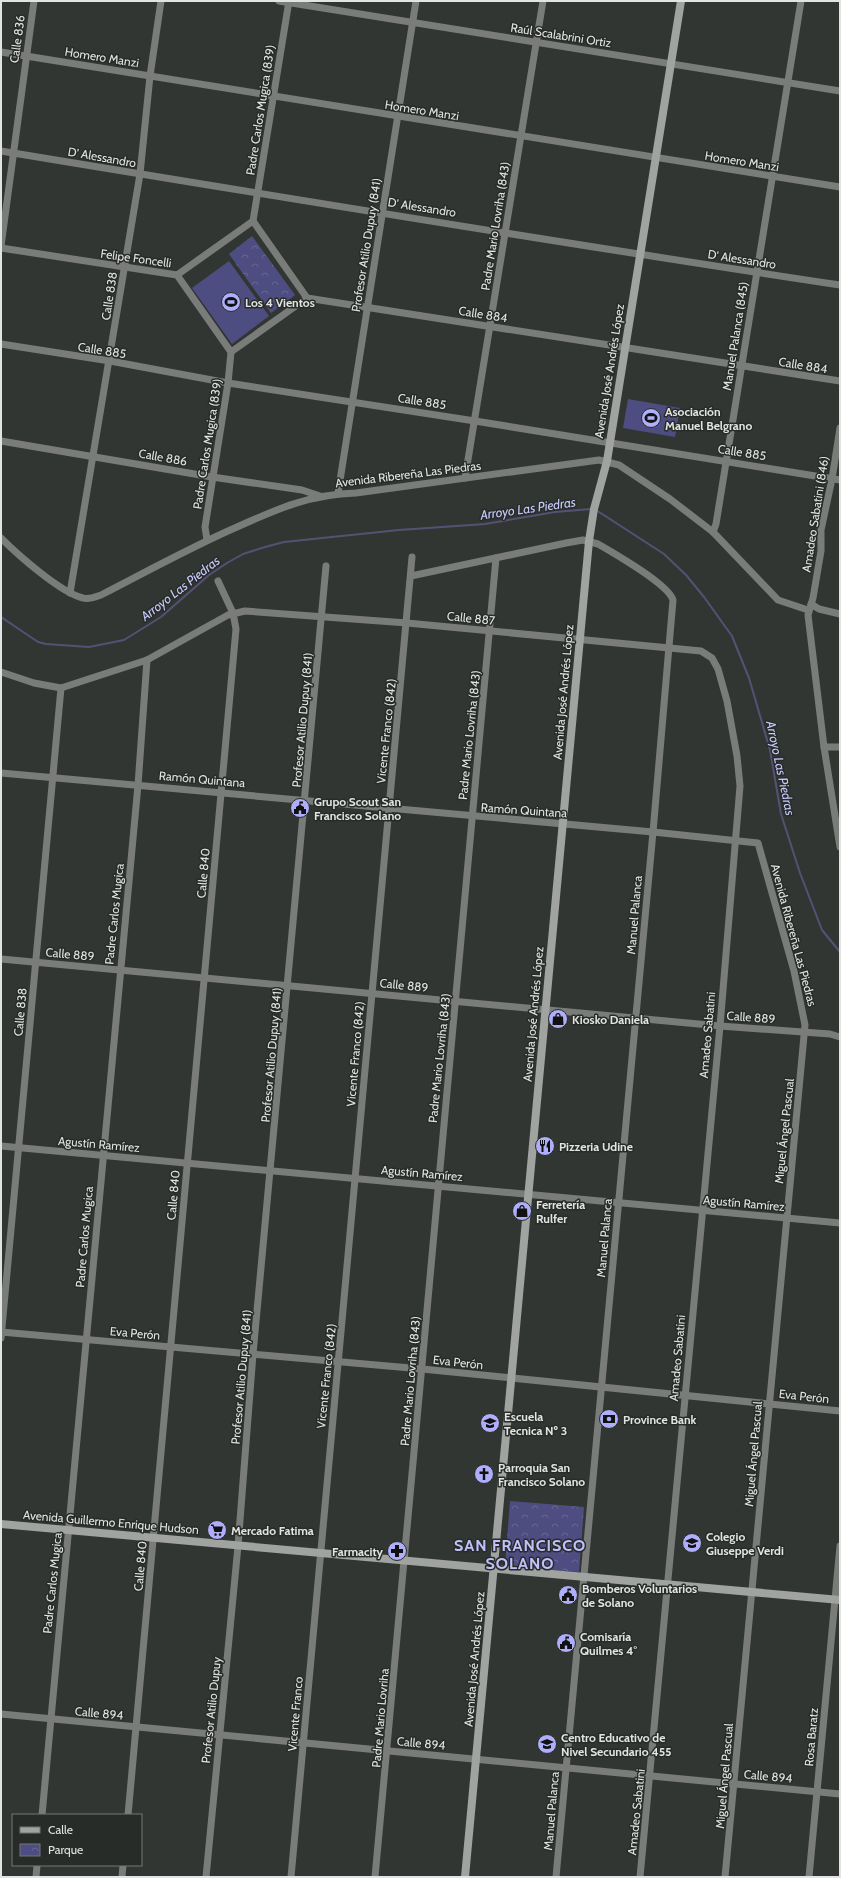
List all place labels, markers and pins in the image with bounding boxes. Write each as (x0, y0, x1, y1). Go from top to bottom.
sports icon: Los 4 Vientos (220, 291, 242, 313)
place label: Los 4 Vientos (245, 295, 315, 310)
place label: Asociación Manuel Belgrano (665, 404, 752, 433)
sports icon: Asociación Manuel Belgrano (640, 407, 662, 429)
place label: Grupo Scout San Francisco Solano (314, 794, 401, 823)
public building icon: Grupo Scout San Francisco Solano (289, 797, 311, 819)
shop icon: Kiosko Daniela (547, 1008, 569, 1030)
place label: Kiosko Daniela (572, 1012, 649, 1027)
restaurant icon: Pizzeria Udine (534, 1135, 556, 1157)
place label: Pizzeria Udine (559, 1139, 633, 1154)
place label: Ferretería Rulfer (536, 1197, 585, 1226)
shop icon: Ferretería Rulfer (511, 1200, 533, 1222)
bank icon: Province Bank (598, 1408, 620, 1430)
place label: Escuela Tecnica Nº 3 (504, 1409, 567, 1438)
school or university icon: Escuela Tecnica Nº 3 (479, 1412, 501, 1434)
place label: Province Bank (623, 1412, 697, 1427)
place label: Parroquia San Francisco Solano (498, 1460, 585, 1489)
church icon: Parroquia San Francisco Solano (473, 1463, 495, 1485)
supermarket icon: Mercado Fatima (206, 1519, 228, 1541)
place label: Mercado Fatima (231, 1523, 314, 1538)
place label: Colegio Giuseppe Verdi (706, 1529, 784, 1558)
school or university icon: Colegio Giuseppe Verdi (681, 1532, 703, 1554)
pharmacy icon: Farmacity (386, 1540, 408, 1562)
place label: Farmacity (332, 1544, 384, 1559)
place label: Bomberos Voluntarios de Solano (582, 1581, 697, 1610)
public building icon: Bomberos Voluntarios de Solano (557, 1584, 579, 1606)
place label: Comisaría Quilmes 4° (580, 1629, 637, 1658)
public building icon: Comisaría Quilmes 4° (555, 1632, 577, 1654)
place label: Centro Educativo de Nivel Secundario 455 (561, 1730, 672, 1759)
school or university icon: Centro Educativo de Nivel Secundario 455 (536, 1733, 558, 1755)

